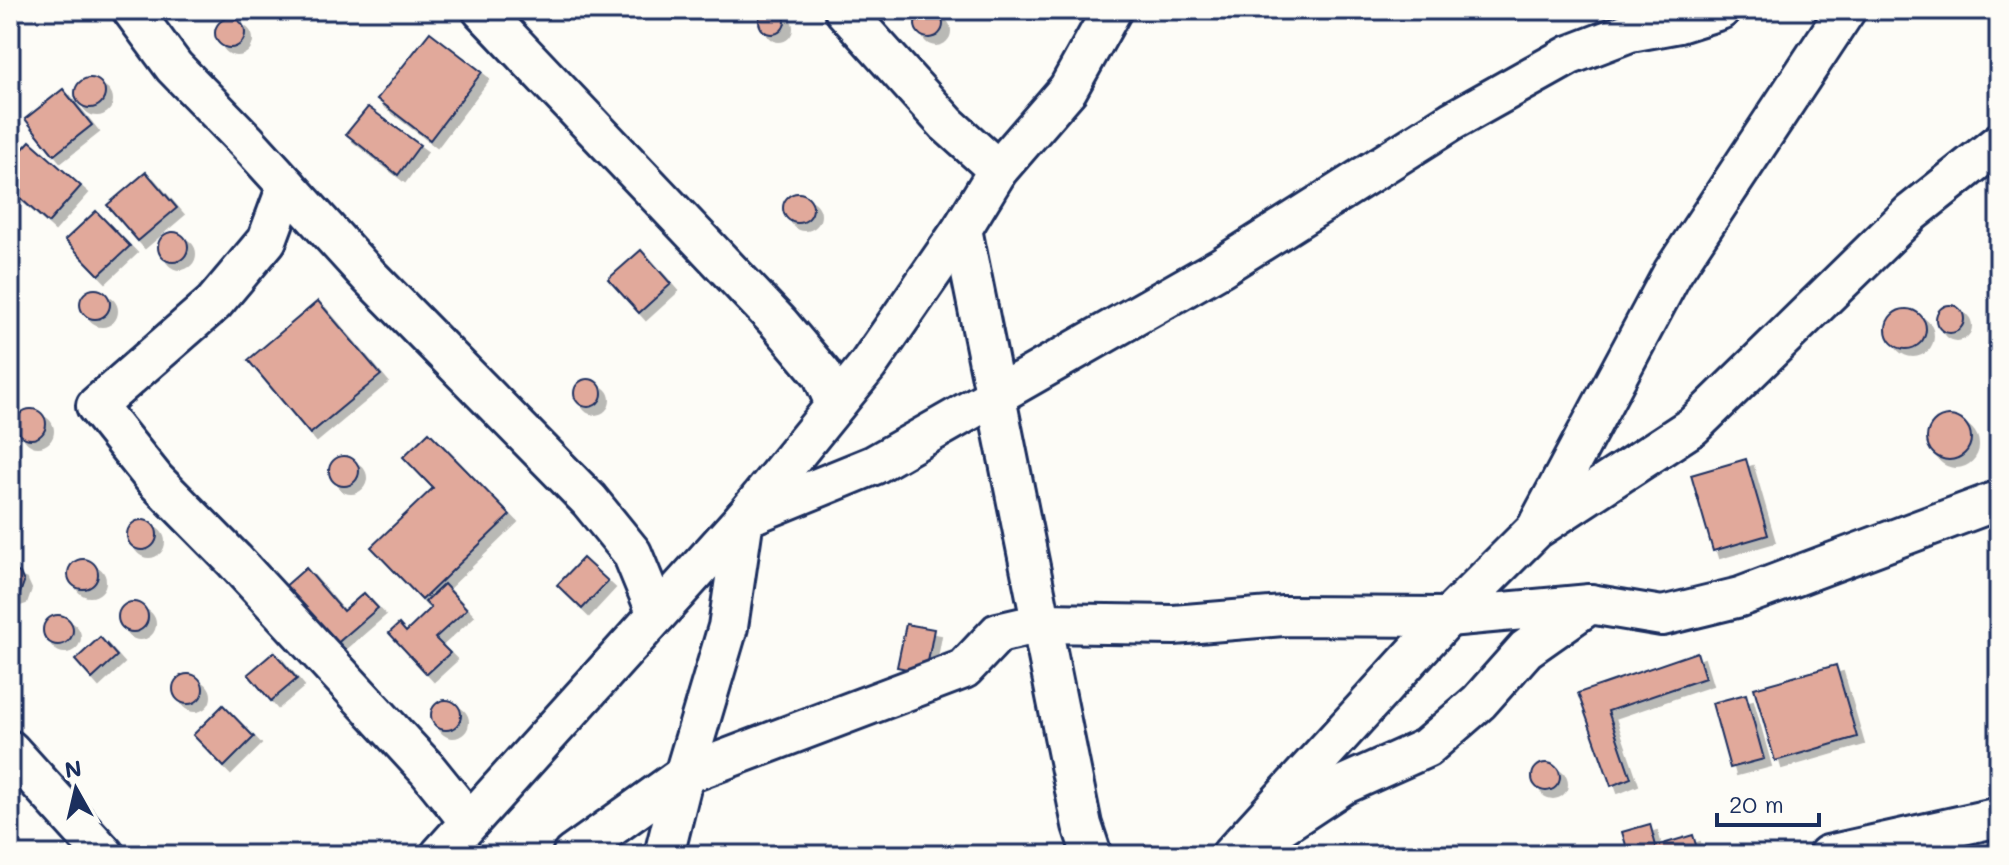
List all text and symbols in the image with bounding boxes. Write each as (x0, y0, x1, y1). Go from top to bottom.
north arrow (36, 749, 116, 829)
text: N (63, 753, 83, 784)
scale bar (1717, 777, 1819, 827)
text: 20 m (1729, 788, 1784, 819)

